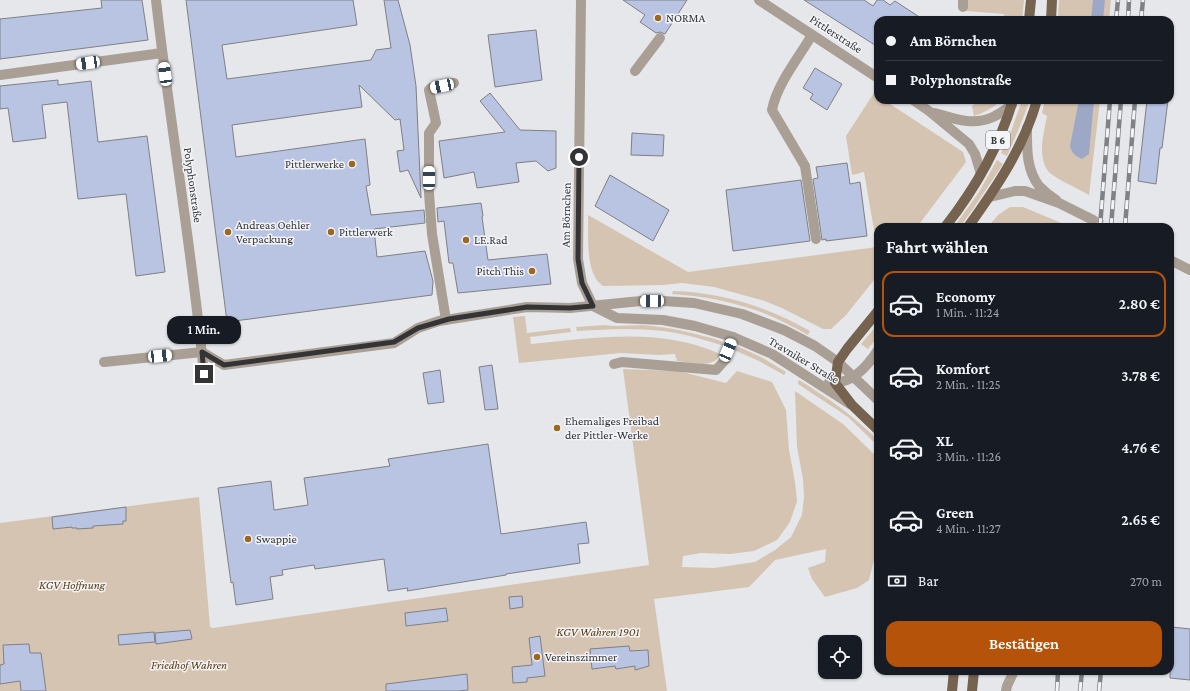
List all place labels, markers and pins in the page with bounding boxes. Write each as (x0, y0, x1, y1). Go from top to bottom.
place label: NORMA (666, 11, 706, 25)
marker: NORMA (653, 13, 663, 23)
place label: Pittlerwerke (285, 157, 344, 171)
marker: Pittlerwerke (347, 159, 357, 169)
place label: Andreas Oehler Verpackung (236, 218, 311, 246)
place label: Pittlerwerk (339, 225, 393, 239)
marker: Andreas Oehler Verpackung (223, 227, 233, 237)
marker: Pittlerwerk (326, 227, 336, 237)
place label: LE.Rad (474, 233, 508, 247)
marker: LE.Rad (461, 235, 471, 245)
place label: Pitch This (477, 264, 524, 278)
marker: Pitch This (527, 266, 537, 276)
place label: Ehemaliges Freibad der Pittler-Werke (565, 414, 660, 442)
marker: Ehemaliges Freibad der Pittler-Werke (552, 423, 562, 433)
place label: Swappie (256, 532, 297, 546)
marker: Swappie (243, 534, 253, 544)
place label: Vereinszimmer (545, 650, 618, 664)
marker: Vereinszimmer (532, 652, 542, 662)

